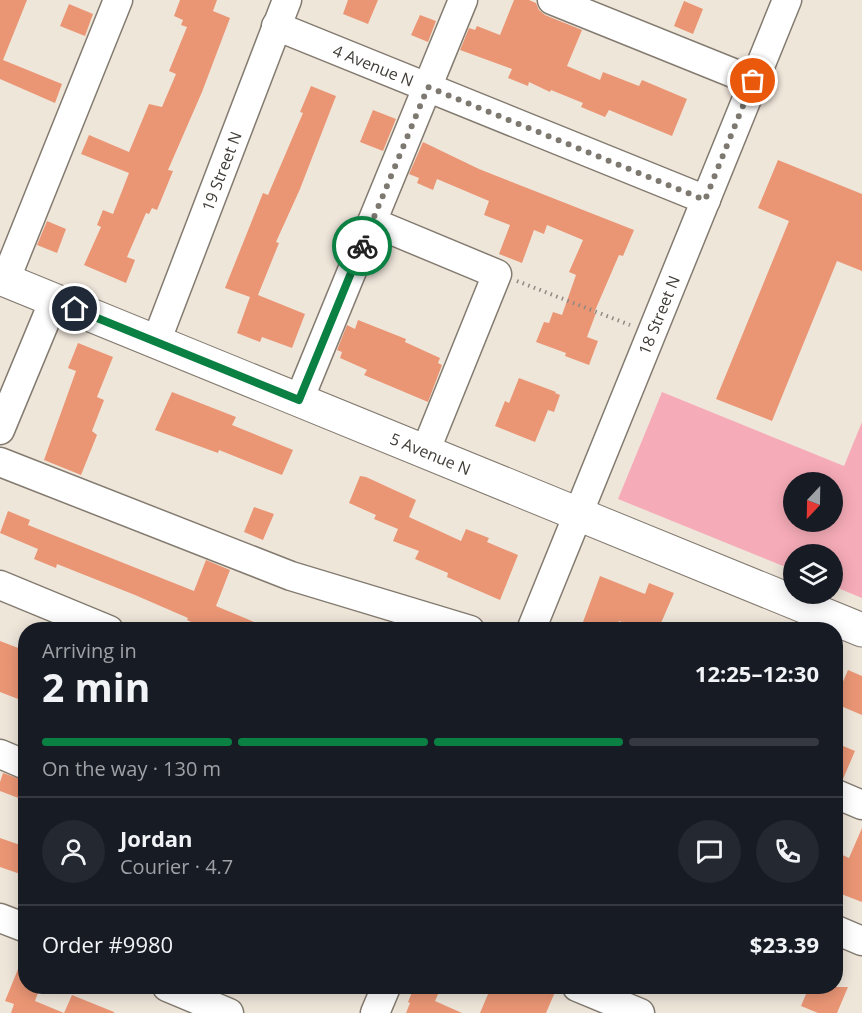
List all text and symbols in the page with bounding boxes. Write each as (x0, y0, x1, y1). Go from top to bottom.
street label: 4 Avenue N (330, 39, 417, 92)
pin (727, 55, 778, 106)
icon: bag (736, 64, 769, 97)
street label: 19 Street N (196, 128, 247, 214)
courier (332, 216, 392, 276)
icon: bike (346, 230, 379, 263)
street label: 18 Street N (633, 272, 685, 358)
pin (49, 283, 100, 334)
icon: home (58, 292, 91, 325)
street label: 5 Avenue N (387, 427, 474, 480)
north arrow (783, 472, 843, 532)
map controls (783, 472, 843, 604)
button: layers (783, 544, 843, 604)
text: Arriving in (42, 637, 137, 664)
text: 12:25–12:30 (695, 658, 819, 688)
text: 2 min (42, 660, 150, 713)
text: On the way · 130 m (42, 755, 221, 782)
button: person (42, 820, 105, 883)
button: chat (678, 820, 741, 883)
button: phone (756, 820, 819, 883)
text: Jordan (120, 823, 193, 853)
text: Courier · 4.7 (120, 853, 233, 880)
text: Order #9980 (42, 929, 173, 959)
text: $23.39 (750, 929, 819, 959)

